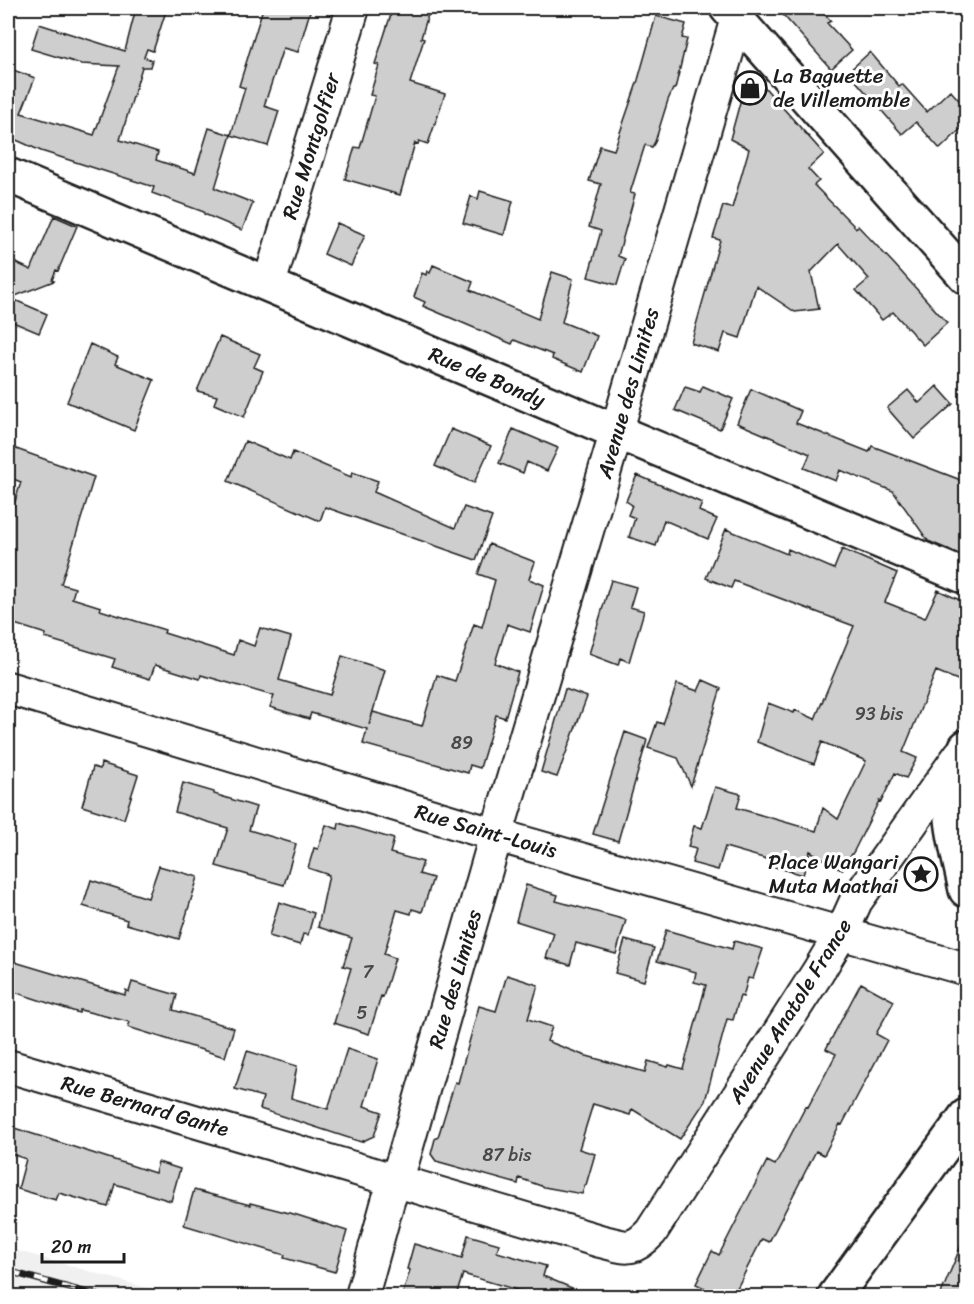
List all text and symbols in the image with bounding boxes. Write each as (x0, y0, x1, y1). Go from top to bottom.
place label: La Baguette de Villemomble (773, 57, 911, 119)
street label: Rue Montgolfier (271, 67, 352, 224)
shop icon: La Baguette de Villemomble (732, 70, 768, 106)
street label: Avenue des Limites (585, 303, 671, 484)
street label: Rue de Bondy (422, 335, 552, 419)
house number: 93 bis (855, 698, 904, 730)
house number: 89 (451, 727, 473, 759)
street label: Rue Saint-Louis (411, 793, 562, 869)
place label: Place Wangari Muta Maathai (768, 843, 899, 905)
place icon: Place Wangari Muta Maathai (903, 856, 939, 892)
street label: Rue des Limites (417, 905, 493, 1053)
street label: Avenue Anatole France (717, 911, 863, 1112)
house number: 7 (363, 956, 375, 988)
house number: 5 (357, 997, 368, 1029)
street label: Rue Bernard Gante (57, 1064, 233, 1148)
house number: 87 bis (483, 1139, 532, 1171)
scale bar (42, 1226, 124, 1264)
text: 20 m (51, 1231, 91, 1263)

